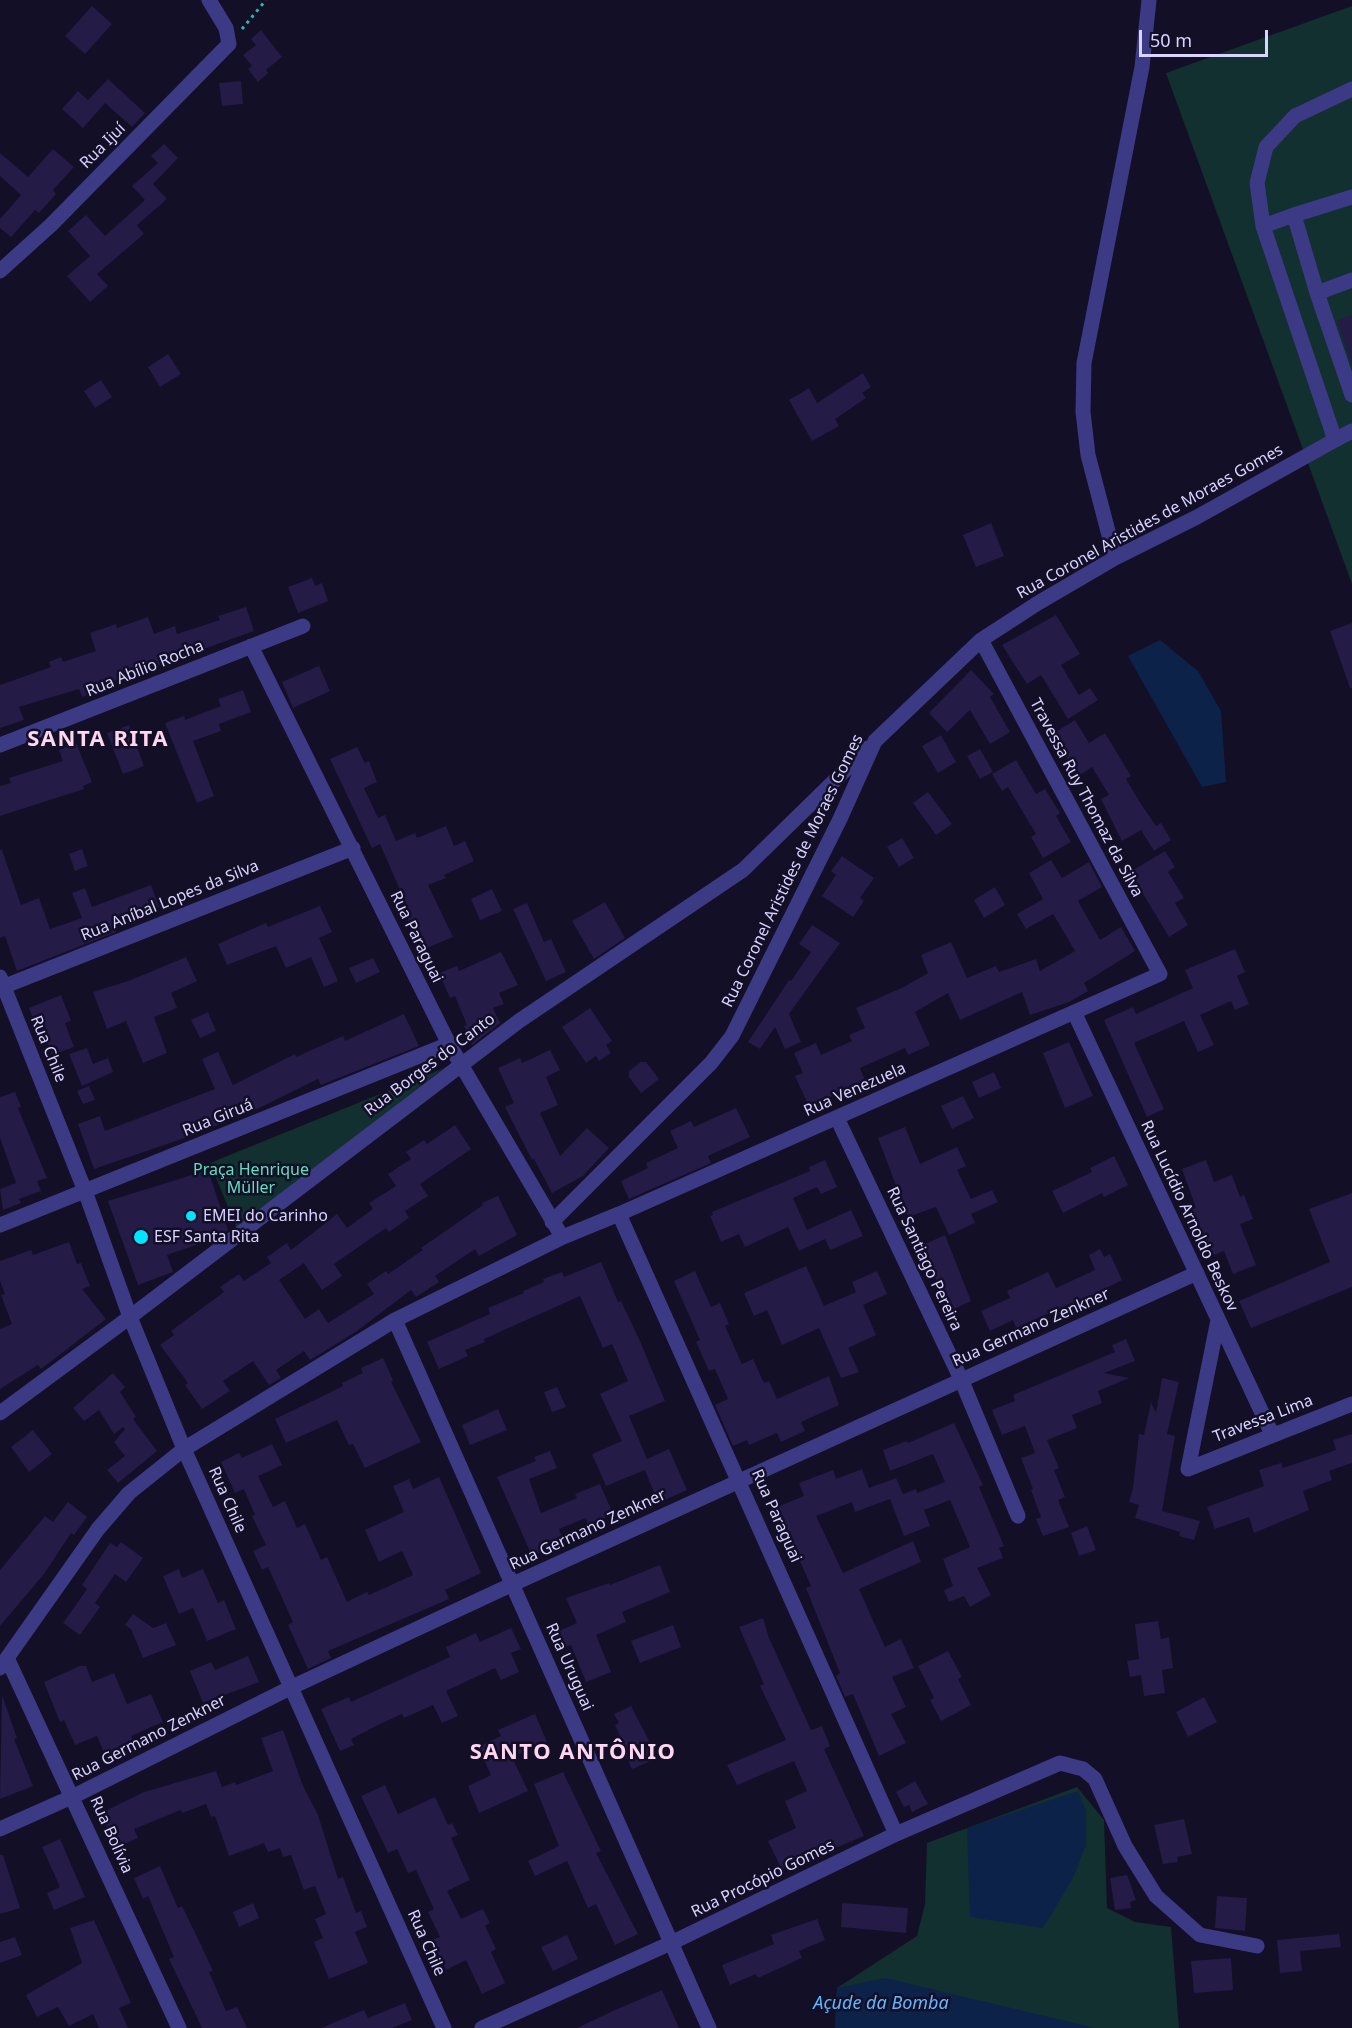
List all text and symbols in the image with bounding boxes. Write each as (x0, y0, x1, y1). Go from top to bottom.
scale bar (1142, 18, 1271, 56)
text: 50 m (1150, 28, 1192, 52)
street label: Rua Ijuí (76, 119, 130, 173)
street label: Rua Coronel Aristides de Moraes Gomes (1014, 441, 1286, 603)
street label: Rua Abílio Rocha (83, 637, 207, 701)
street label: Travessa Ruy Thomaz da Silva (1025, 695, 1147, 901)
district label: SANTA RITA (27, 727, 169, 753)
street label: Rua Coronel Aristides de Moraes Gomes (718, 731, 868, 1011)
street label: Rua Aníbal Lopes da Silva (78, 856, 262, 946)
street label: Rua Paraguai (386, 888, 446, 986)
street label: Rua Borges do Canto (361, 1010, 499, 1120)
street label: Rua Chile (26, 1013, 70, 1085)
street label: Rua Venezuela (801, 1059, 909, 1121)
street label: Rua Giruá (180, 1095, 256, 1141)
street label: Rua Lucídio Arnoldo Beskov (1136, 1118, 1242, 1314)
park label: Praça Henrique Müller (193, 1160, 309, 1198)
street label: Rua Santiago Pereira (882, 1184, 966, 1334)
place label: EMEI do Carinho (203, 1206, 328, 1226)
marker: EMEI do Carinho (184, 1209, 198, 1223)
place label: ESF Santa Rita (154, 1227, 260, 1247)
marker: ESF Santa Rita (132, 1228, 150, 1246)
street label: Rua Germano Zenkner (949, 1285, 1113, 1371)
street label: Travessa Lima (1210, 1391, 1316, 1447)
street label: Rua Chile (204, 1464, 250, 1536)
street label: Rua Paraguai (747, 1467, 805, 1565)
street label: Rua Germano Zenkner (507, 1485, 669, 1575)
street label: Rua Uruguai (541, 1620, 597, 1714)
street label: Rua Germano Zenkner (69, 1691, 229, 1785)
district label: SANTO ANTÔNIO (470, 1740, 676, 1766)
street label: Rua Bolívia (85, 1793, 137, 1877)
street label: Rua Procópio Gomes (688, 1836, 838, 1922)
street label: Rua Chile (403, 1907, 449, 1979)
water label: Açude da Bomba (813, 1993, 949, 2015)

